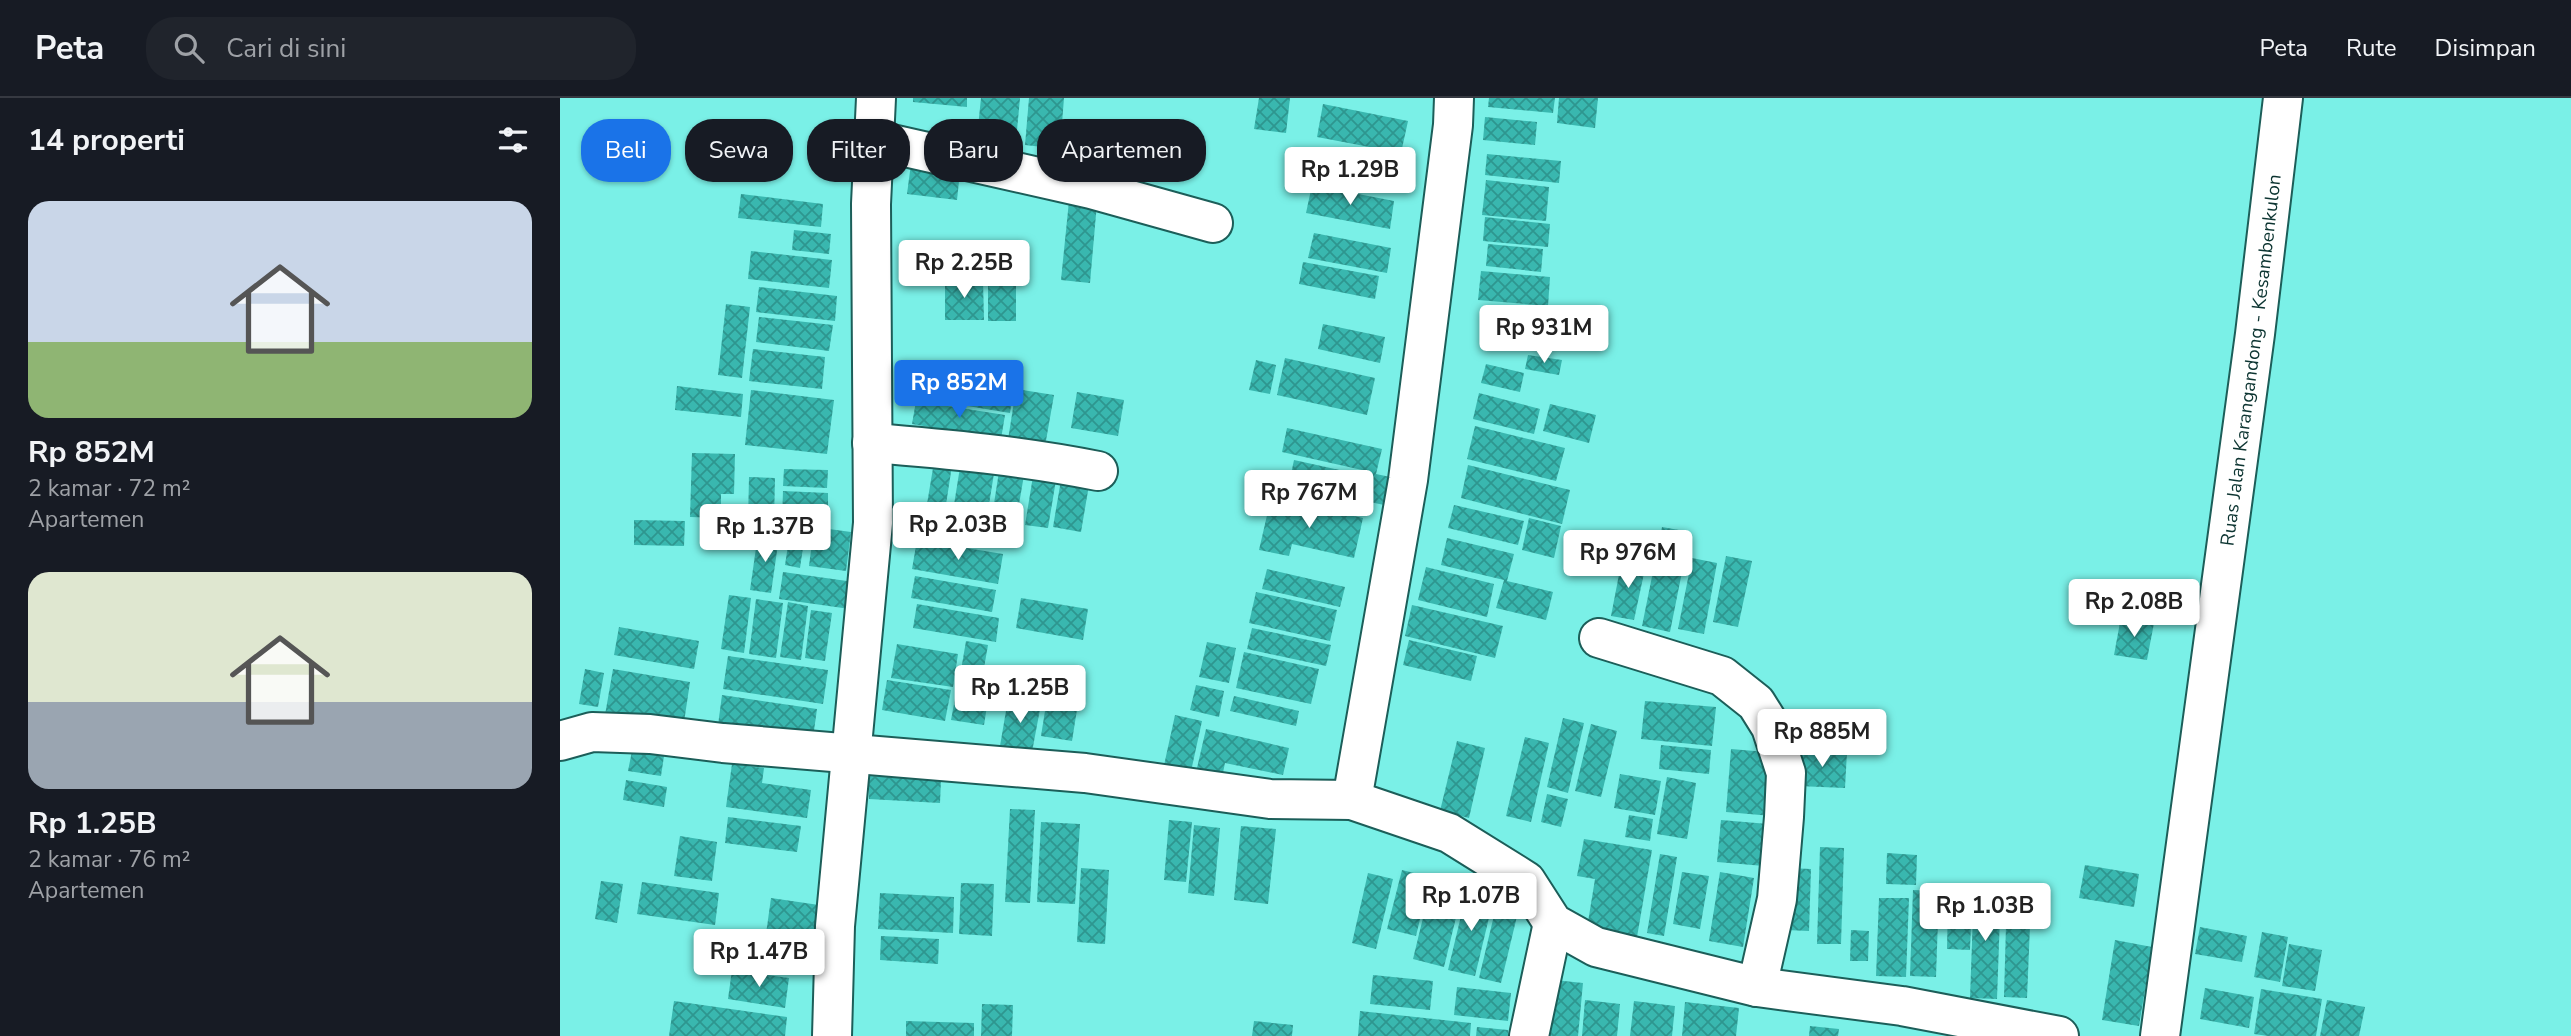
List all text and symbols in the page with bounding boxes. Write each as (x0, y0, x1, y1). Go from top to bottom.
search box (146, 17, 636, 80)
text: Peta (35, 26, 104, 71)
icon: search (170, 29, 208, 67)
text: Cari di sini (226, 31, 346, 66)
text: Peta (2259, 32, 2308, 64)
text: Rute (2346, 32, 2397, 64)
text: Disimpan (2435, 32, 2536, 64)
chip: Beli (581, 119, 671, 182)
chip: Sewa (685, 119, 793, 182)
chip: Filter (807, 119, 910, 182)
chip: Baru (924, 119, 1023, 182)
chip: Apartemen (1037, 119, 1206, 182)
text: 14 properti (28, 120, 185, 161)
icon: filters (494, 121, 532, 159)
pin: Rp 1.29B (1278, 148, 1422, 207)
text: Rp 1.29B (1301, 154, 1399, 185)
street label: Ruas Jalan Karangandong - Kesambenkulon (2214, 173, 2288, 548)
pin: Rp 2.25B (892, 240, 1036, 300)
icon: home (217, 246, 343, 372)
text: Rp 2.25B (915, 247, 1013, 278)
pin: Rp 931M (1479, 306, 1609, 365)
text: Rp 931M (1495, 312, 1593, 343)
pin: Rp 852M (894, 360, 1024, 420)
text: Rp 852M (910, 367, 1008, 398)
text: Rp 852M (28, 432, 155, 473)
pin: Rp 767M (1244, 470, 1374, 530)
text: 2 kamar · 72 m² (28, 473, 190, 504)
text: Rp 767M (1260, 477, 1358, 508)
pin: Rp 2.03B (886, 503, 1030, 562)
text: Apartemen (28, 504, 144, 535)
pin: Rp 1.37B (693, 504, 837, 564)
text: Rp 2.03B (909, 509, 1007, 540)
text: Rp 1.37B (716, 511, 814, 542)
pin: Rp 976M (1563, 531, 1693, 590)
text: Rp 976M (1579, 537, 1677, 568)
pin: Rp 2.08B (2062, 580, 2206, 639)
text: Rp 2.08B (2085, 586, 2183, 617)
icon: home (217, 617, 343, 743)
pin: Rp 1.25B (948, 666, 1092, 725)
text: Rp 1.25B (971, 672, 1069, 703)
pin: Rp 885M (1757, 710, 1887, 769)
text: Rp 885M (1773, 716, 1871, 747)
text: Rp 1.25B (28, 803, 157, 844)
text: 2 kamar · 76 m² (28, 844, 190, 875)
pin: Rp 1.07B (1399, 874, 1543, 933)
text: Apartemen (28, 875, 144, 906)
text: Rp 1.07B (1422, 880, 1520, 911)
pin: Rp 1.03B (1913, 884, 2057, 943)
text: Rp 1.03B (1936, 890, 2034, 921)
pin: Rp 1.47B (687, 930, 831, 989)
text: Rp 1.47B (710, 936, 808, 967)

